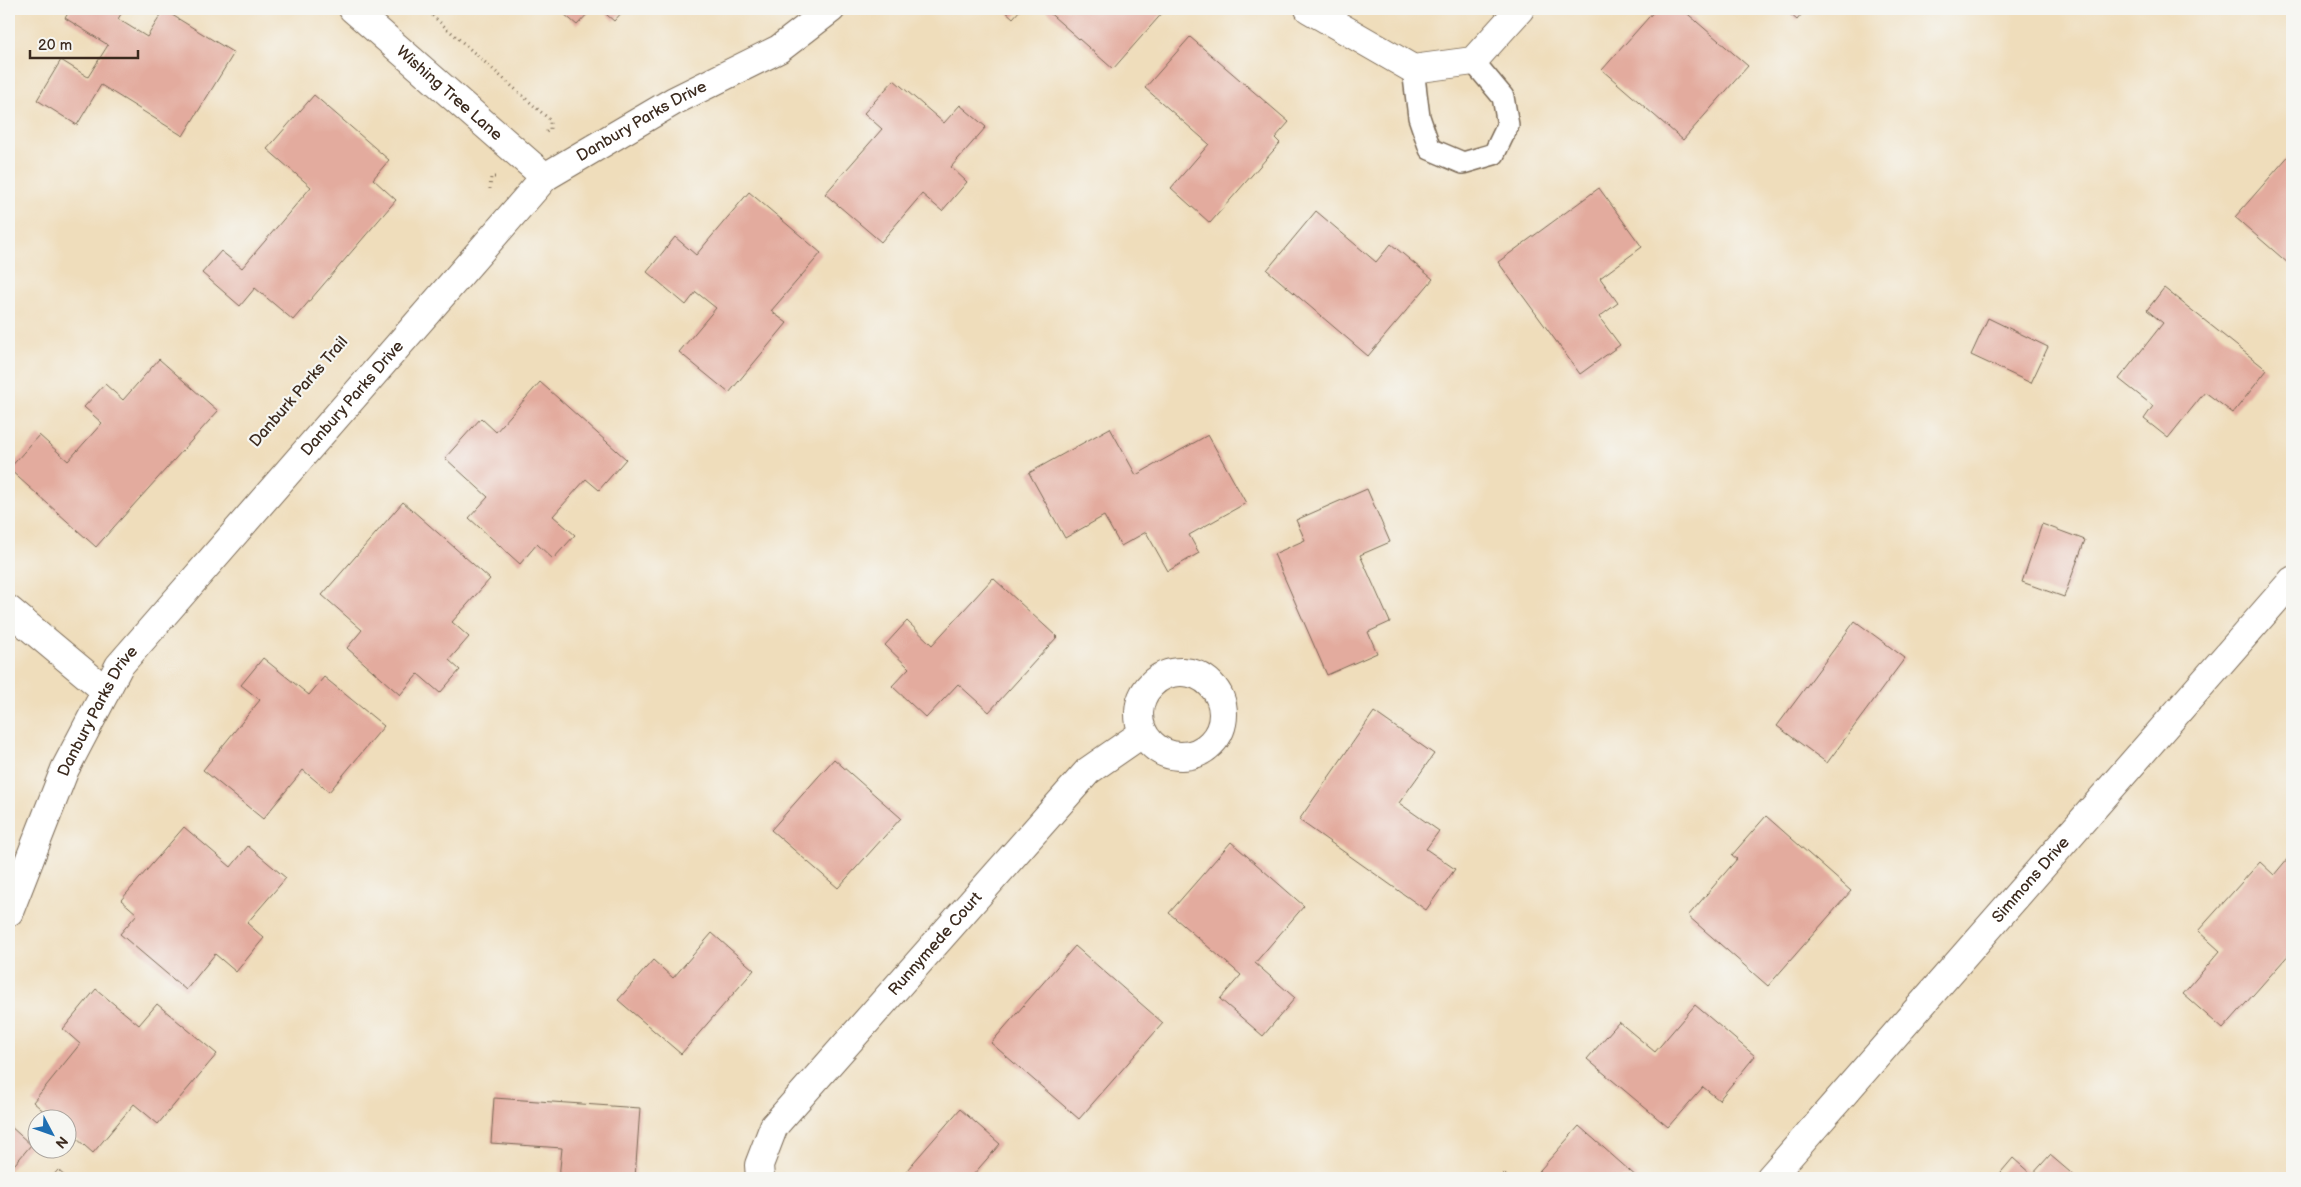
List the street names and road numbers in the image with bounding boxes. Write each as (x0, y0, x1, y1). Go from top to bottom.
street label: Wishing Tree Lane (393, 42, 506, 145)
street label: Danbury Parks Drive (573, 77, 710, 166)
street label: Danburk Parks Trail (246, 333, 352, 451)
street label: Danbury Parks Drive (297, 336, 408, 460)
street label: Danbury Parks Drive (54, 642, 142, 779)
street label: Simmons Drive (1988, 833, 2074, 927)
street label: Runnymede Court (884, 888, 986, 999)

